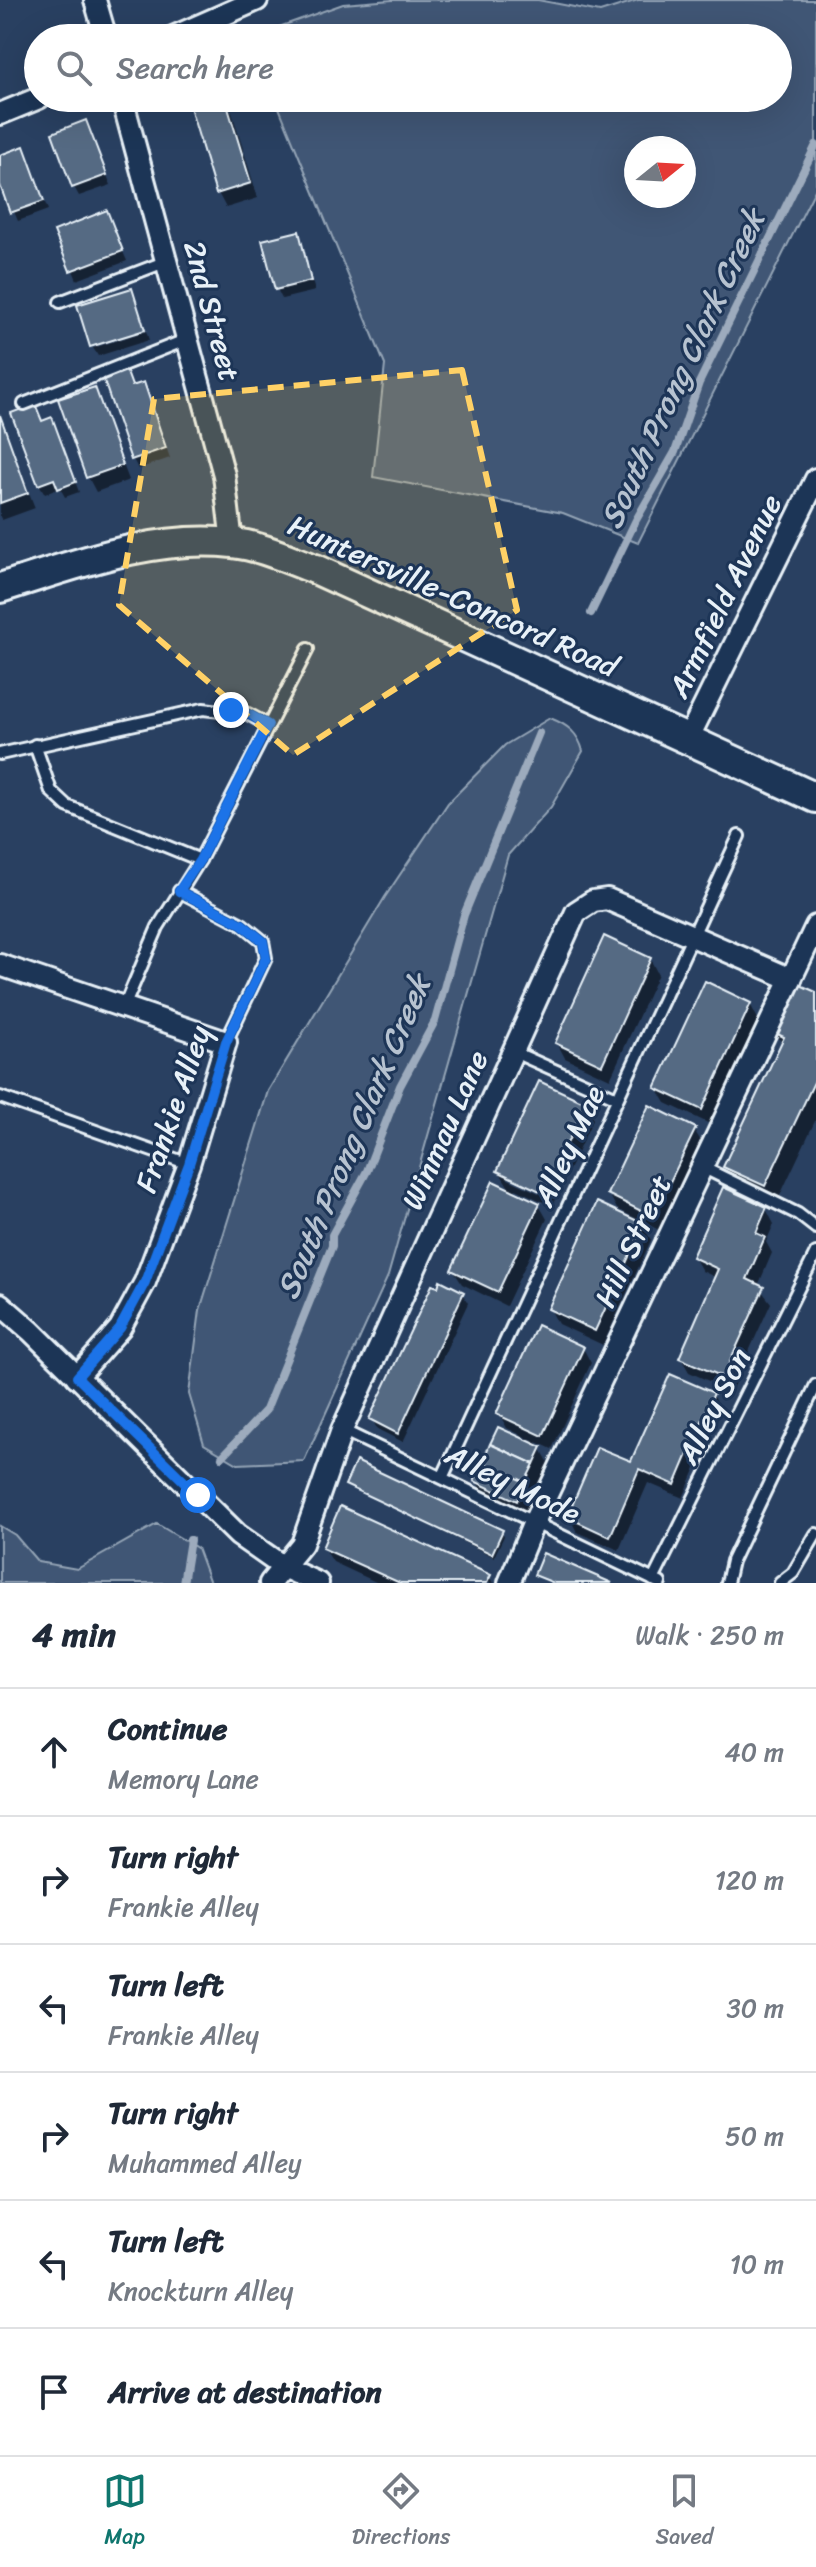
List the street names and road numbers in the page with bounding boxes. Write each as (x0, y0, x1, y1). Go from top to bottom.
street label: 2nd Street (167, 234, 257, 388)
street label: Armfield Avenue (652, 485, 798, 708)
street label: Huntersville-Concord Road (279, 499, 629, 694)
street label: Frankie Alley (119, 1017, 227, 1200)
street label: Winmau Lane (386, 1041, 504, 1219)
street label: Alley Mae (517, 1076, 621, 1217)
street label: Hill Street (579, 1165, 687, 1317)
street label: Alley Son (661, 1338, 767, 1475)
street label: Alley Mode (435, 1427, 590, 1540)

